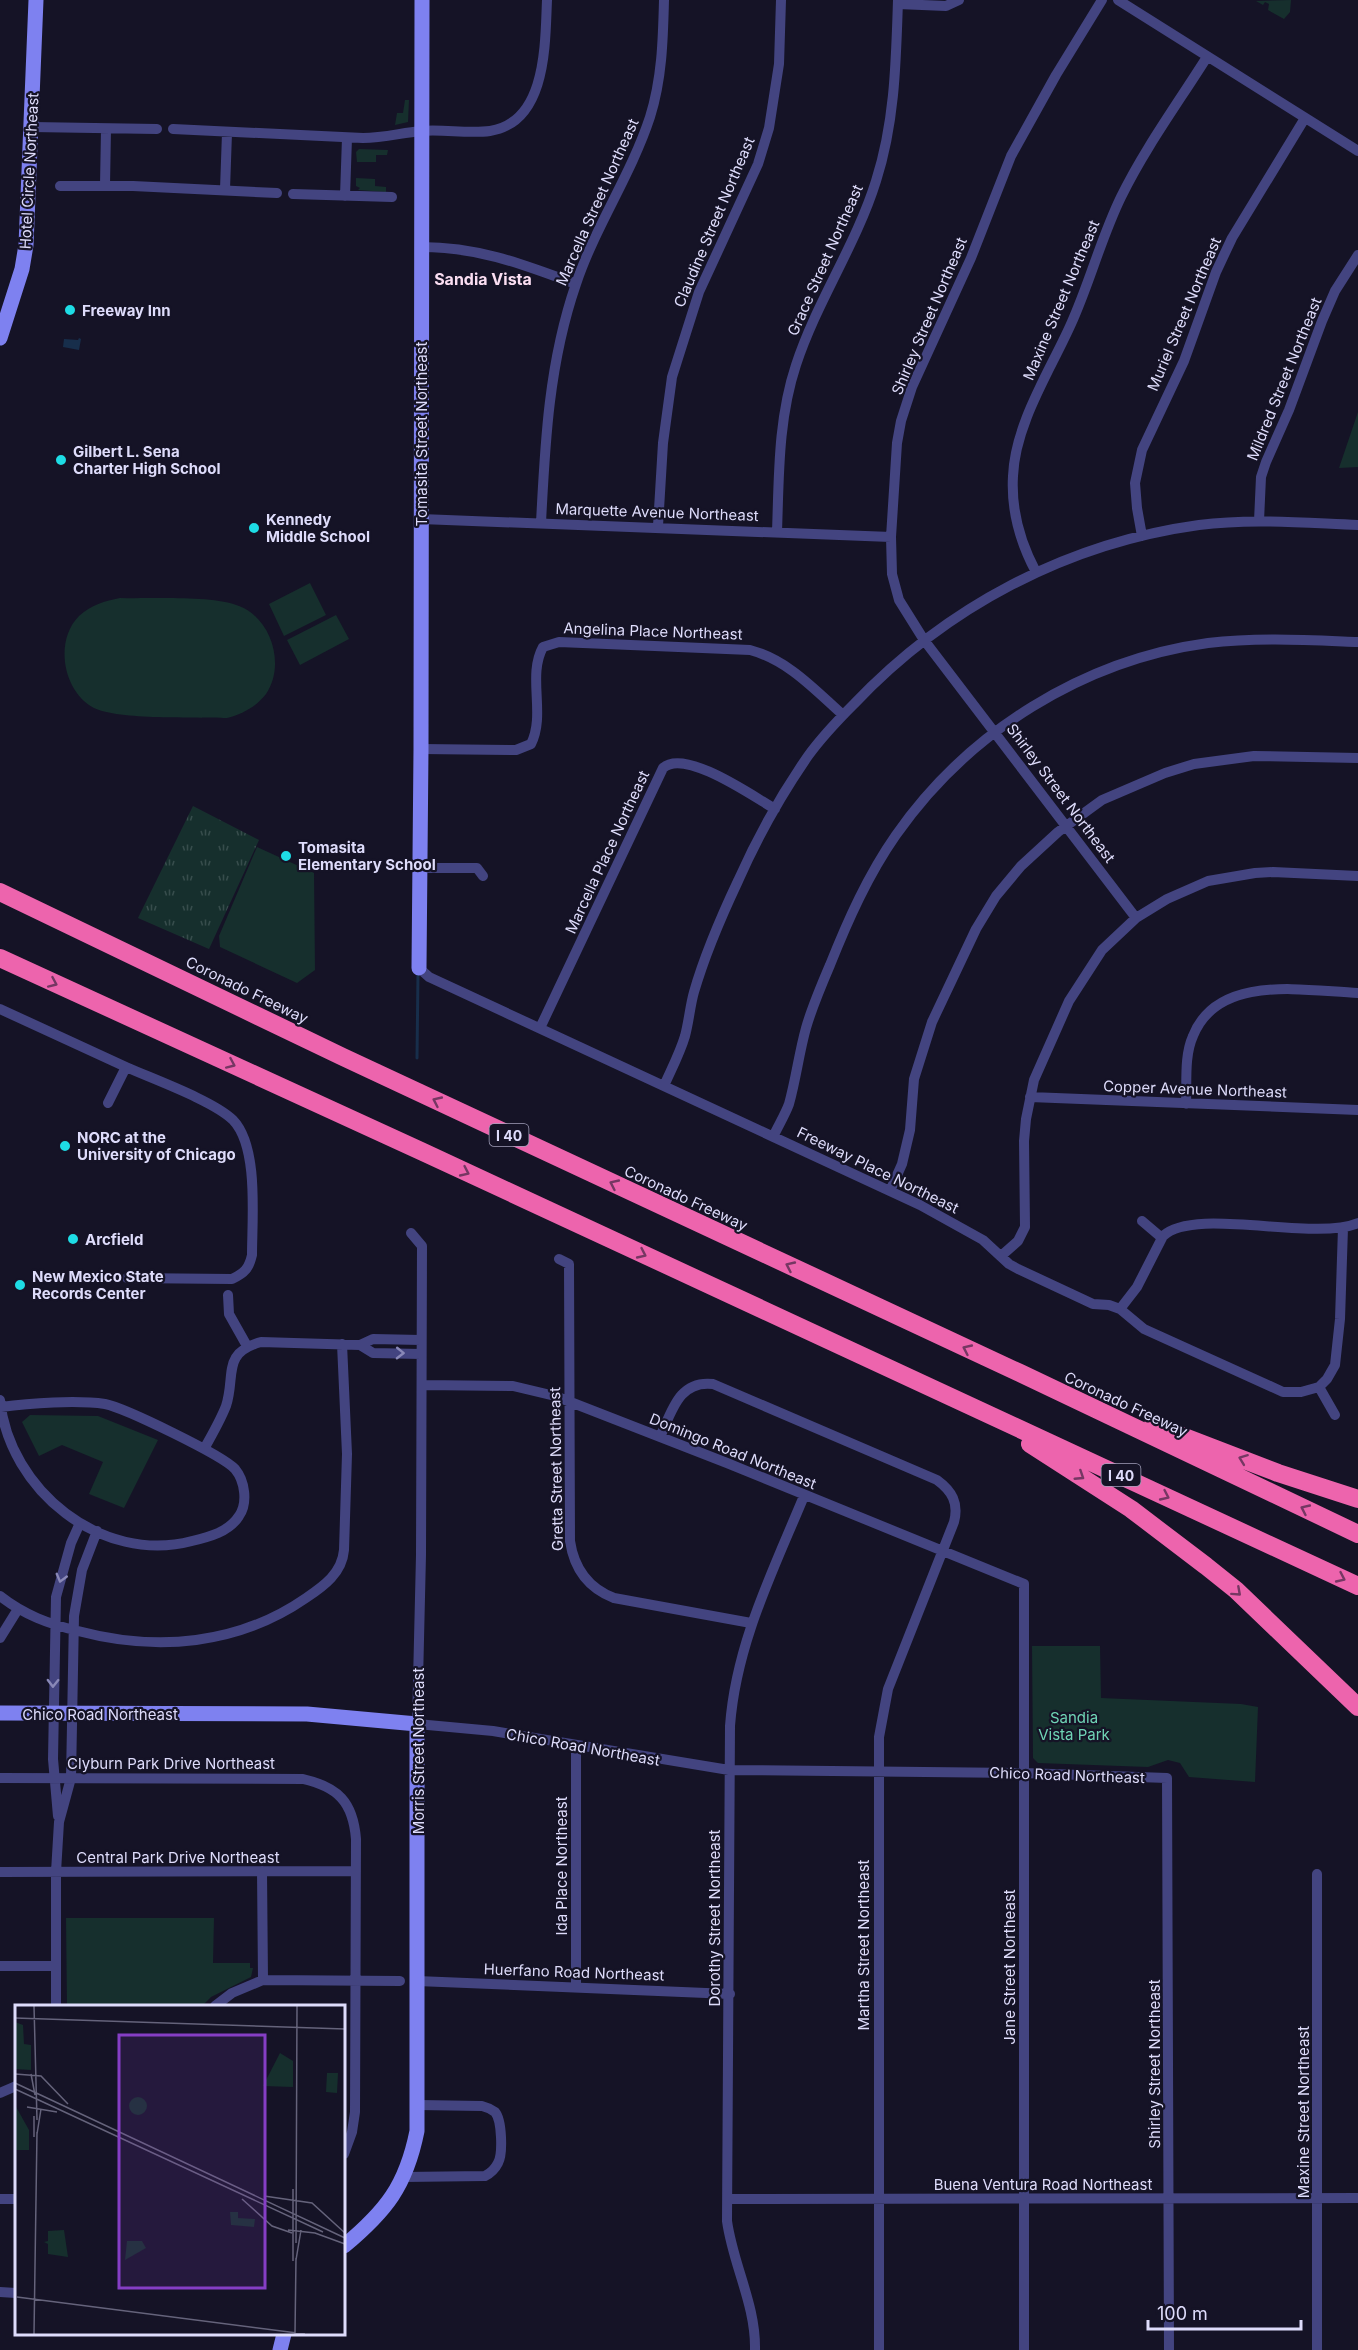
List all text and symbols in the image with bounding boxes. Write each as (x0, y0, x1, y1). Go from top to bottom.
street label: Hotel Circle Northeast (15, 92, 43, 250)
street label: Marcella Street Northeast (551, 115, 643, 289)
street label: Claudine Street Northeast (669, 134, 759, 310)
street label: Grace Street Northeast (783, 181, 867, 339)
street label: Maxine Street Northeast (1019, 217, 1103, 383)
street label: Shirley Street Northeast (887, 234, 971, 398)
street label: Muriel Street Northeast (1143, 234, 1225, 394)
district label: Sandia Vista (434, 269, 532, 289)
street label: Mildred Street Northeast (1243, 295, 1325, 463)
place label: Freeway Inn (82, 301, 171, 320)
marker: Freeway Inn (63, 303, 77, 317)
street label: Tomasita Street Northeast (412, 341, 431, 526)
place label: Gilbert L. Sena Charter High School (73, 442, 221, 478)
marker: Gilbert L. Sena Charter High School (54, 453, 68, 467)
street label: Marquette Avenue Northeast (555, 499, 759, 525)
place label: Kennedy Middle School (266, 510, 370, 546)
marker: Kennedy Middle School (247, 521, 261, 535)
street label: Angelina Place Northeast (563, 618, 743, 644)
street label: Shirley Street Northeast (1002, 720, 1120, 866)
street label: Marcella Place Northeast (561, 767, 653, 937)
place label: Tomasita Elementary School (298, 838, 436, 874)
marker: Tomasita Elementary School (279, 849, 293, 863)
street label: Coronado Freeway (183, 952, 312, 1028)
one-way arrow (47, 975, 58, 987)
one-way arrow (224, 1056, 235, 1068)
street label: Copper Avenue Northeast (1103, 1076, 1287, 1102)
one-way arrow (432, 1097, 443, 1109)
street label: Freeway Place Northeast (794, 1123, 962, 1217)
road number: I 40 (490, 1124, 528, 1146)
place label: NORC at the University of Chicago (77, 1128, 236, 1164)
marker: NORC at the University of Chicago (58, 1139, 72, 1153)
street label: Coronado Freeway (621, 1161, 751, 1235)
one-way arrow (458, 1164, 469, 1176)
one-way arrow (609, 1179, 620, 1191)
place label: Arcfield (85, 1230, 143, 1249)
marker: Arcfield (66, 1232, 80, 1246)
one-way arrow (635, 1247, 646, 1259)
one-way arrow (786, 1262, 797, 1274)
place label: New Mexico State Records Center (32, 1267, 164, 1303)
marker: New Mexico State Records Center (13, 1278, 27, 1292)
one-way arrow (963, 1344, 974, 1356)
one-way arrow (395, 1347, 404, 1360)
street label: Coronado Freeway (1061, 1367, 1191, 1441)
street label: Gretta Street Northeast (545, 1387, 567, 1551)
street label: Domingo Road Northeast (647, 1409, 819, 1493)
one-way arrow (1238, 1454, 1249, 1466)
road number: I 40 (1102, 1464, 1140, 1486)
one-way arrow (1074, 1468, 1085, 1479)
one-way arrow (1158, 1488, 1169, 1500)
one-way arrow (1301, 1504, 1312, 1516)
one-way arrow (1335, 1571, 1346, 1583)
one-way arrow (55, 1573, 68, 1583)
one-way arrow (1230, 1585, 1241, 1596)
street label: Morris Street Northeast (409, 1668, 428, 1834)
one-way arrow (47, 1678, 60, 1687)
street label: Chico Road Northeast (22, 1705, 178, 1724)
park label: Sandia Vista Park (1038, 1708, 1111, 1744)
street label: Chico Road Northeast (505, 1724, 661, 1770)
street label: Clyburn Park Drive Northeast (67, 1754, 275, 1773)
street label: Chico Road Northeast (989, 1763, 1145, 1787)
street label: Ida Place Northeast (552, 1796, 571, 1936)
street label: Dorothy Street Northeast (705, 1829, 724, 2007)
street label: Central Park Drive Northeast (76, 1848, 280, 1867)
street label: Martha Street Northeast (854, 1859, 873, 2030)
street label: Jane Street Northeast (1000, 1889, 1019, 2045)
street label: Huerfano Road Northeast (483, 1959, 665, 1985)
street label: Shirley Street Northeast (1145, 1979, 1164, 2149)
inset map (15, 2005, 345, 2335)
street label: Maxine Street Northeast (1294, 2026, 1313, 2198)
street label: Buena Ventura Road Northeast (934, 2175, 1152, 2194)
scale bar (1148, 2293, 1301, 2331)
text: 100 m (1157, 2303, 1208, 2324)

